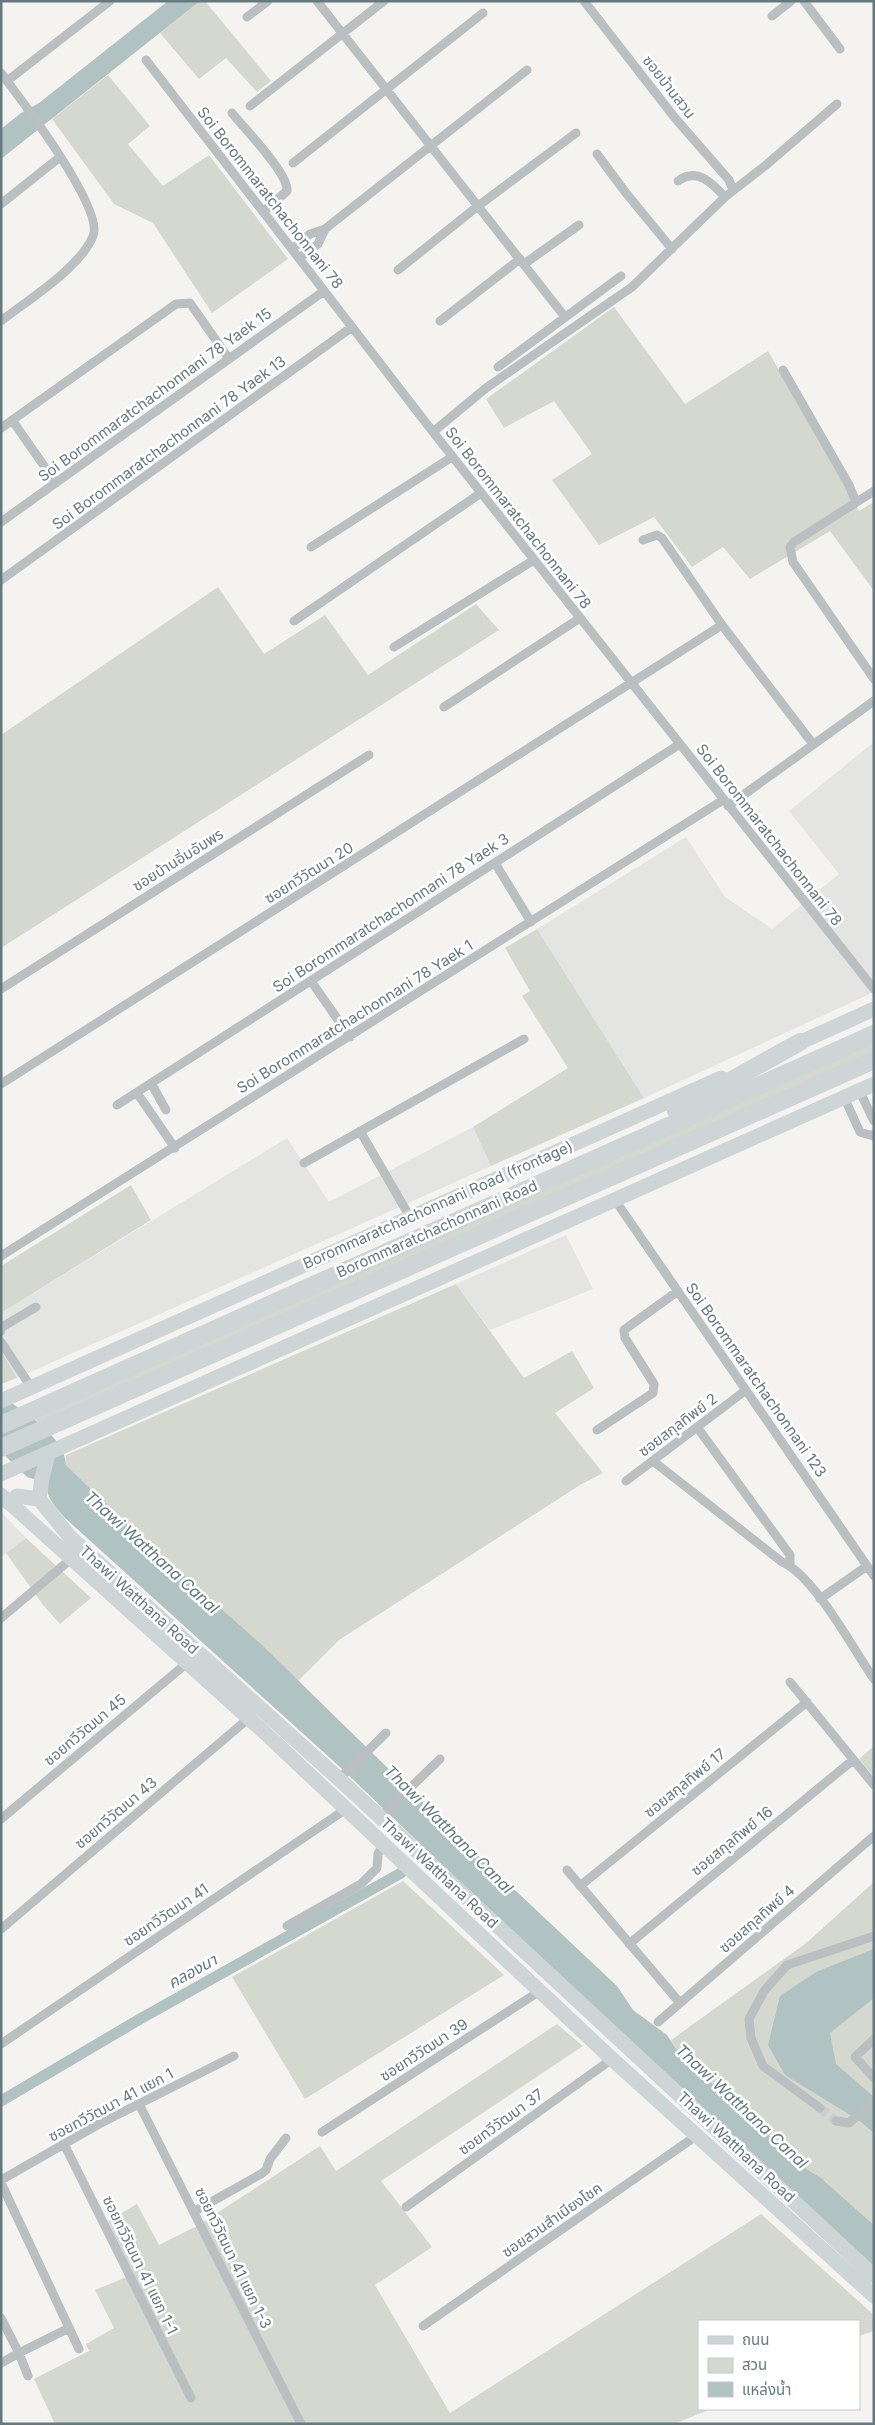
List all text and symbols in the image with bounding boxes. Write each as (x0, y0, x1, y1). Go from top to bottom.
street label: ซอยบ้านสวน (639, 51, 700, 122)
street label: Soi Borommaratchachonnani 78 (193, 103, 347, 293)
street label: Soi Borommaratchachonnani 78 Yaek 15 (34, 303, 275, 486)
street label: Soi Borommaratchachonnani 78 Yaek 13 (48, 351, 289, 534)
street label: Soi Borommaratchachonnani 78 (441, 423, 595, 613)
street label: Soi Borommaratchachonnani 78 (692, 740, 846, 930)
street label: ซอยบ้านอิ่มอัมพร (129, 824, 227, 895)
street label: Soi Borommaratchachonnani 78 Yaek 3 (269, 829, 513, 996)
street label: ซอยทวีวัฒนา 20 (261, 838, 357, 908)
street label: Soi Borommaratchachonnani 78 Yaek 1 (233, 936, 476, 1097)
street label: Borommaratchachonnani Road (frontage) (300, 1137, 576, 1273)
street label: Borommaratchachonnani Road (334, 1176, 540, 1282)
street label: Soi Borommaratchachonnani 123 (682, 1279, 831, 1481)
street label: ซอยสกุลทิพย์ 2 (635, 1389, 721, 1460)
water label: Thawi Watthana Canal (81, 1486, 223, 1618)
street label: Thawi Watthana Road (76, 1541, 203, 1658)
street label: ซอยทวีวัฒนา 45 (40, 1690, 130, 1770)
street label: ซอยสกุลทิพย์ 17 (640, 1744, 729, 1821)
water label: Thawi Watthana Canal (381, 1761, 518, 1898)
street label: ซอยทวีวัฒนา 43 (71, 1773, 161, 1853)
street label: ซอยสกุลทิพย์ 16 (687, 1802, 777, 1879)
street label: Thawi Watthana Road (377, 1813, 502, 1932)
street label: ซอยทวีวัฒนา 41 (120, 1879, 212, 1950)
street label: ซอยสกุลทิพย์ 4 (715, 1880, 799, 1957)
water label: คลองนา (164, 1949, 221, 1993)
street label: ซอยทวีวัฒนา 39 (376, 2014, 471, 2085)
water label: Thawi Watthana Canal (672, 2039, 812, 2173)
street label: ซอยทวีวัฒนา 41 แยก 1 (45, 2064, 177, 2146)
street label: ซอยทวีวัฒนา 37 (454, 2084, 547, 2159)
street label: Thawi Watthana Road (674, 2087, 799, 2206)
street label: ซอยสวนสำเนียงโชค (498, 2178, 606, 2261)
street label: ซอยทวีวัฒนา 41 แยก 1-3 (191, 2184, 276, 2332)
street label: ซอยทวีวัฒนา 41 แยก 1-1 (99, 2192, 182, 2337)
legend (698, 2320, 860, 2410)
text: ถนน (742, 2330, 769, 2349)
text: สวน (742, 2355, 767, 2374)
text: แหล่งน้ำ (742, 2379, 791, 2399)

